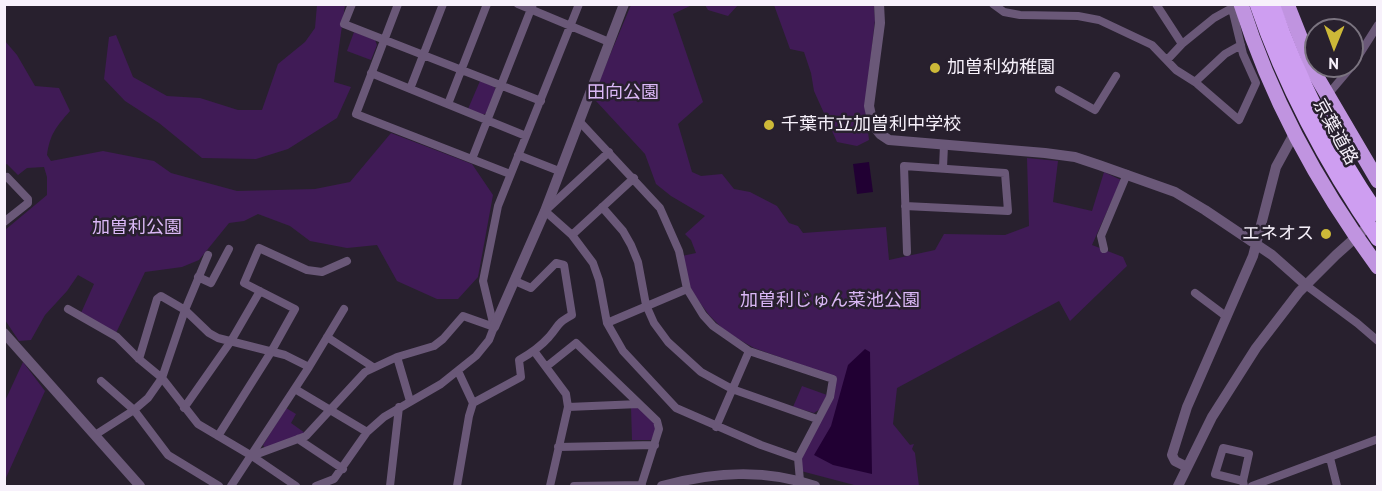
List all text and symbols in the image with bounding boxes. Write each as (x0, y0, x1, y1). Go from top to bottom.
north arrow (1304, 18, 1364, 78)
text: N (1328, 54, 1339, 74)
place label: 加曽利幼稚園 (947, 57, 1055, 79)
marker: 加曽利幼稚園 (928, 61, 942, 75)
park label: 田向公園 (587, 82, 659, 104)
street label: 京葉道路 (1308, 95, 1362, 169)
place label: 千葉市立加曽利中学校 (781, 114, 961, 136)
marker: 千葉市立加曽利中学校 (762, 118, 776, 132)
park label: 加曽利公園 (92, 217, 182, 239)
place label: エネオス (1242, 223, 1314, 245)
marker: エネオス (1319, 227, 1333, 241)
park label: 加曽利じゅん菜池公園 (740, 290, 920, 312)

